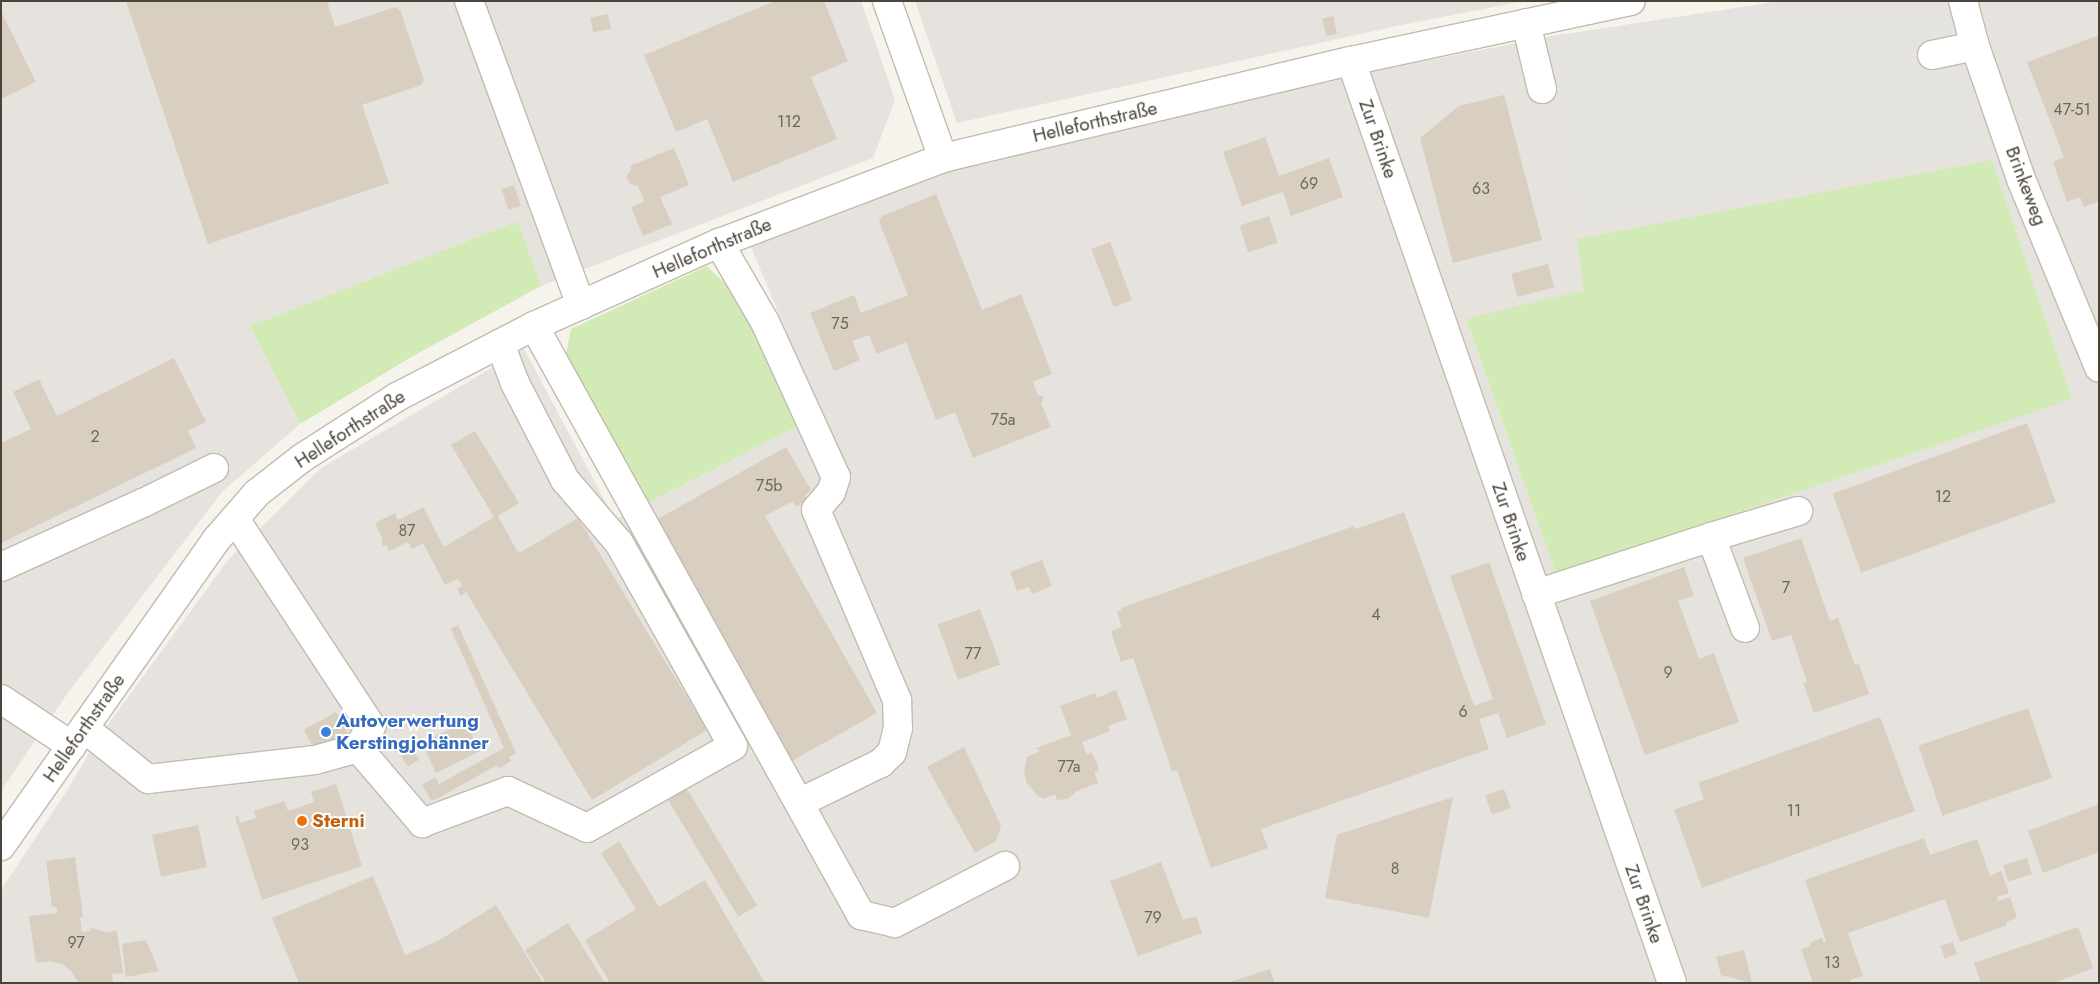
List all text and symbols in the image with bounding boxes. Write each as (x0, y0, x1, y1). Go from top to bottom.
street label: Helleforthstraße (1030, 97, 1160, 147)
street label: Zur Brinke (1354, 97, 1402, 181)
house number: 47-51 (2053, 100, 2091, 120)
house number: 112 (777, 112, 801, 132)
street label: Brinkeweg (2001, 143, 2051, 229)
house number: 69 (1300, 174, 1318, 194)
house number: 63 (1472, 179, 1490, 199)
street label: Helleforthstraße (649, 213, 775, 283)
house number: 75 (831, 314, 849, 334)
street label: Helleforthstraße (290, 385, 410, 473)
house number: 75a (990, 410, 1016, 430)
house number: 2 (90, 427, 100, 447)
house number: 75b (756, 476, 782, 496)
street label: Zur Brinke (1487, 480, 1535, 564)
house number: 12 (1935, 487, 1951, 507)
house number: 87 (399, 521, 415, 541)
house number: 7 (1782, 578, 1790, 598)
house number: 4 (1371, 605, 1381, 625)
house number: 77 (965, 644, 981, 664)
house number: 9 (1663, 663, 1673, 683)
street label: Helleforthstraße (38, 669, 130, 787)
house number: 6 (1458, 702, 1468, 722)
place label: Autoverwertung Kerstingjohänner (336, 710, 489, 754)
marker: Autoverwertung Kerstingjohänner (320, 726, 332, 738)
house number: 77a (1058, 757, 1080, 777)
house number: 11 (1787, 801, 1801, 821)
place label: Sterni (312, 810, 365, 832)
marker: Sterni (296, 815, 308, 827)
house number: 93 (291, 835, 309, 855)
house number: 8 (1391, 859, 1399, 879)
street label: Zur Brinke (1620, 862, 1668, 946)
house number: 79 (1144, 908, 1162, 928)
house number: 97 (67, 933, 85, 953)
house number: 13 (1824, 953, 1840, 973)

